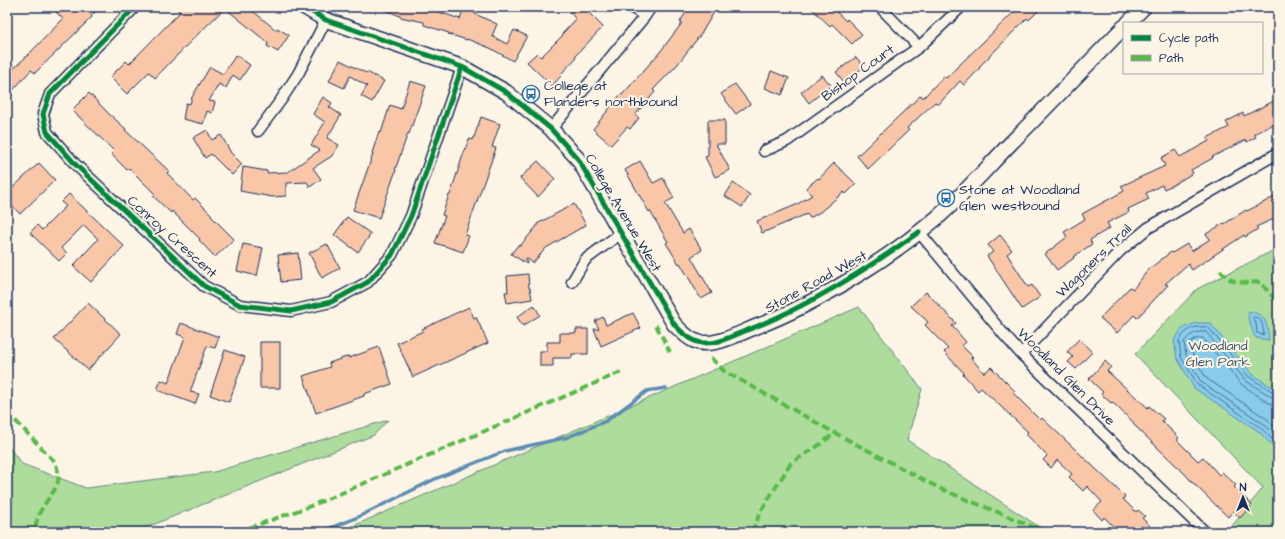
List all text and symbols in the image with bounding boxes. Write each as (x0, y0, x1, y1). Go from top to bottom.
legend (1123, 22, 1263, 74)
text: Cycle path (1159, 30, 1218, 48)
street label: Bishop Court (817, 40, 899, 106)
text: Path (1159, 50, 1184, 67)
place label: College at Flanders northbound (544, 76, 677, 112)
bus stop icon: College at Flanders northbound (521, 84, 541, 104)
street label: College Avenue West (580, 150, 666, 276)
place label: Stone at Woodland Glen westbound (959, 180, 1080, 216)
bus stop icon: Stone at Woodland Glen westbound (936, 188, 956, 208)
street label: Conroy Crescent (123, 191, 222, 283)
street label: Wagoners Trail (1052, 220, 1136, 302)
street label: Stone Road West (761, 245, 871, 318)
street label: Woodland Glen Drive (1013, 324, 1120, 431)
park label: Woodland Glen Park (1186, 336, 1251, 372)
north arrow (1223, 477, 1263, 517)
text: N (1240, 480, 1247, 495)

